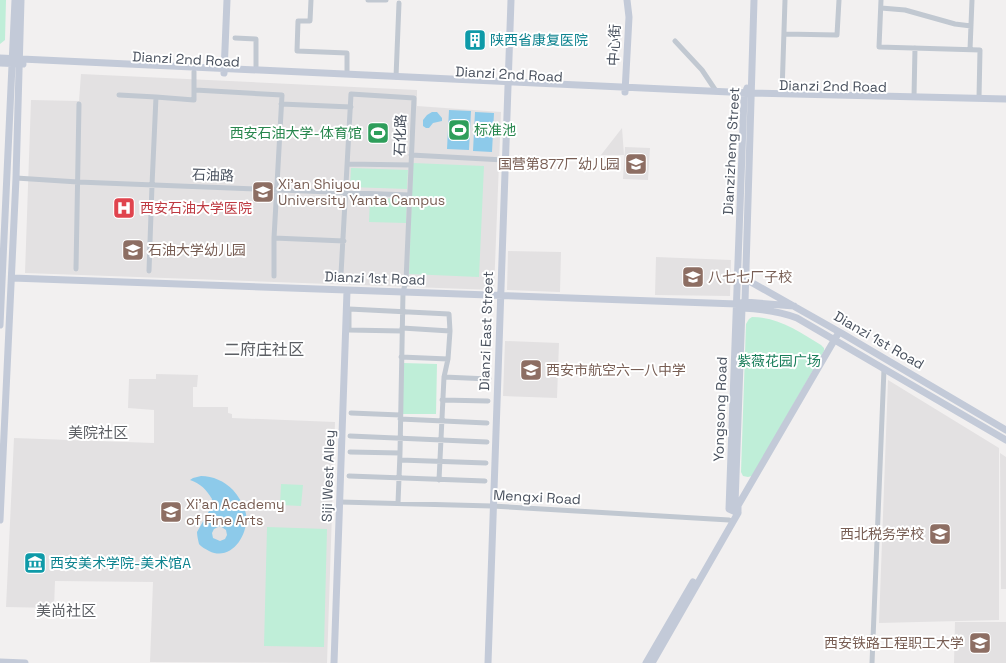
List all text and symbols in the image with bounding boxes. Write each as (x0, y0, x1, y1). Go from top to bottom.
street label: 中心街 (604, 24, 624, 66)
building icon: 陕西省康复医院 (462, 27, 488, 53)
place label: 陕西省康复医院 (490, 31, 588, 49)
street label: Dianzi 2nd Road (132, 47, 240, 71)
street label: Dianzi 2nd Road (455, 62, 563, 86)
street label: Dianzi 2nd Road (779, 76, 887, 96)
street label: Dianzizheng Street (719, 87, 743, 215)
street label: 石化路 (390, 114, 410, 156)
sports icon: 标准池 (446, 117, 472, 143)
sports icon: 西安石油大学-体育馆 (365, 120, 391, 146)
place label: 标准池 (474, 121, 516, 139)
place label: 西安石油大学-体育馆 (230, 124, 362, 142)
school or university icon: 国营第877厂幼儿园 (623, 151, 649, 177)
place label: 国营第877厂幼儿园 (498, 155, 620, 173)
street label: 石油路 (192, 165, 234, 185)
place label: Xi'an Shiyou University Yanta Campus (278, 175, 445, 209)
school or university icon: Xi'an Shiyou University Yanta Campus (250, 179, 276, 205)
hospital icon: 西安石油大学医院 (111, 195, 137, 221)
place label: 西安石油大学医院 (140, 199, 252, 217)
school or university icon: 石油大学幼儿园 (120, 237, 146, 263)
place label: 石油大学幼儿园 (148, 241, 246, 259)
school or university icon: 八七七厂子校 (680, 264, 706, 290)
street label: Dianzi 1st Road (324, 267, 426, 289)
place label: 八七七厂子校 (708, 268, 792, 286)
street label: Dianzi East Street (475, 271, 497, 391)
street label: Dianzi 1st Road (831, 307, 927, 373)
district label: 二府庄社区 (224, 339, 304, 360)
park label: 紫薇花园广场 (737, 352, 821, 370)
street label: Yongsong Road (709, 356, 731, 462)
school or university icon: 西安市航空六一八中学 (518, 357, 544, 383)
place label: 西安市航空六一八中学 (546, 361, 686, 379)
district label: 美院社区 (68, 423, 128, 442)
street label: Siji West Alley (317, 430, 339, 522)
street label: Mengxi Road (493, 486, 581, 508)
place label: Xi'an Academy of Fine Arts (186, 495, 284, 529)
school or university icon: Xi'an Academy of Fine Arts (158, 499, 184, 525)
school or university icon: 西北税务学校 (927, 521, 953, 547)
place label: 西北税务学校 (840, 525, 924, 543)
museum icon: 西安美术学院-美术馆A (22, 550, 48, 576)
place label: 西安美术学院-美术馆A (50, 554, 191, 572)
district label: 美尚社区 (36, 601, 96, 620)
school or university icon: 西安铁路工程职工大学 (967, 630, 993, 656)
place label: 西安铁路工程职工大学 (824, 634, 964, 652)

